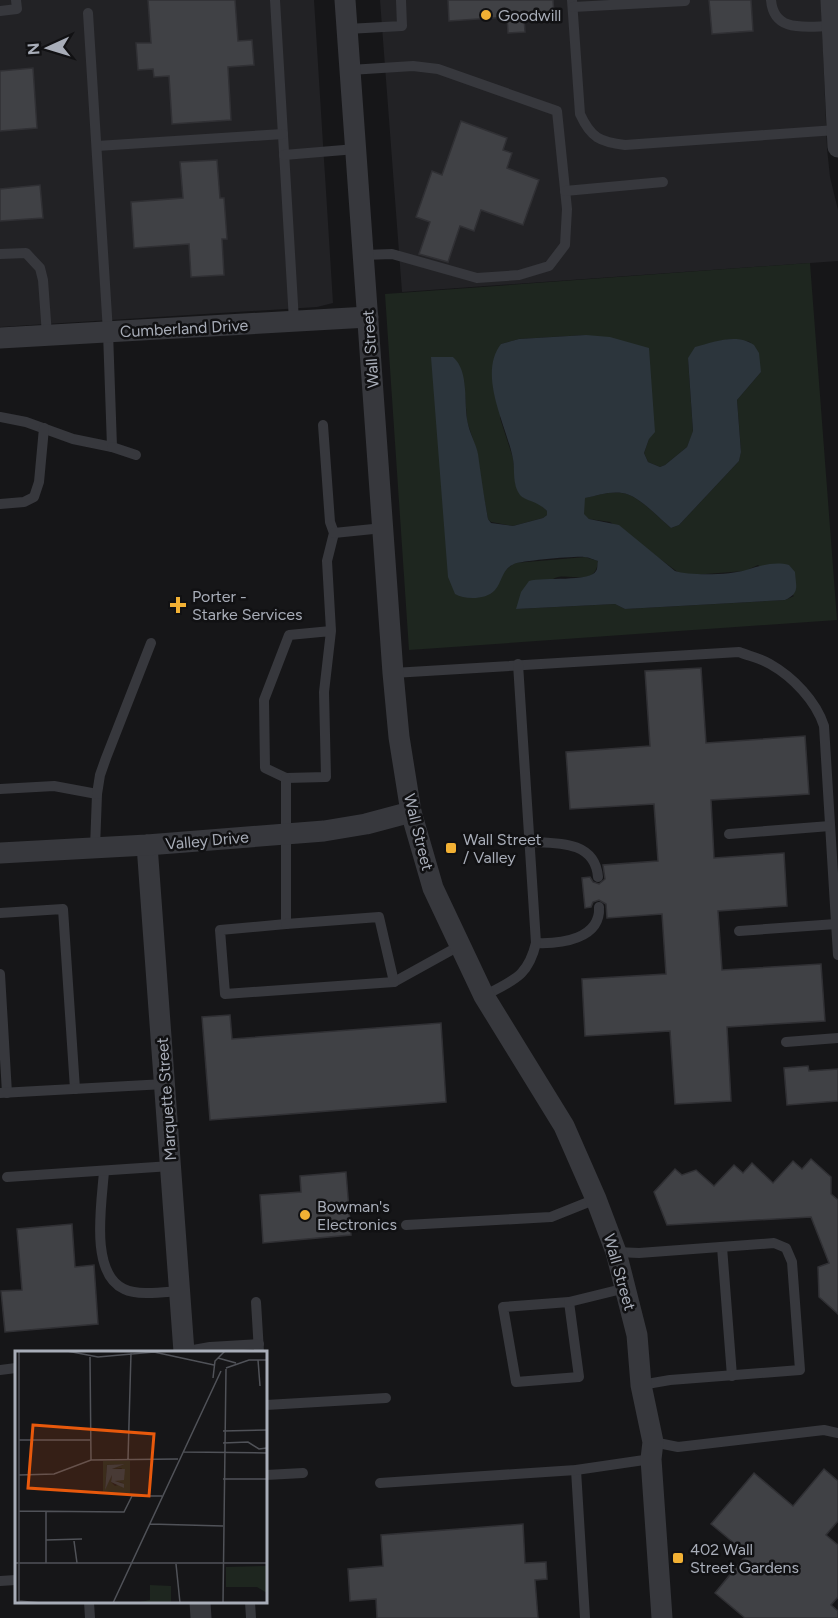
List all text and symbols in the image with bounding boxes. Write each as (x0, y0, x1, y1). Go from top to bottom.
place label: Goodwill (498, 6, 561, 25)
marker: Goodwill (479, 8, 493, 22)
north arrow (18, 18, 78, 78)
text: N (24, 42, 43, 56)
street label: Wall Street (358, 309, 383, 389)
street label: Cumberland Drive (119, 316, 249, 341)
place label: Porter - Starke Services (192, 587, 303, 624)
marker: Porter - Starke Services (169, 596, 187, 614)
street label: Wall Street (400, 792, 437, 873)
street label: Valley Drive (165, 827, 250, 854)
place label: Wall Street / Valley (463, 830, 542, 867)
marker: Wall Street / Valley (444, 841, 458, 855)
street label: Marquette Street (153, 1037, 180, 1161)
place label: Bowman's Electronics (317, 1197, 397, 1234)
marker: Bowman's Electronics (298, 1208, 312, 1222)
street label: Wall Street (600, 1232, 639, 1313)
inset map (15, 1351, 267, 1603)
place label: 402 Wall Street Gardens (690, 1540, 799, 1577)
marker: 402 Wall Street Gardens (671, 1551, 685, 1565)

